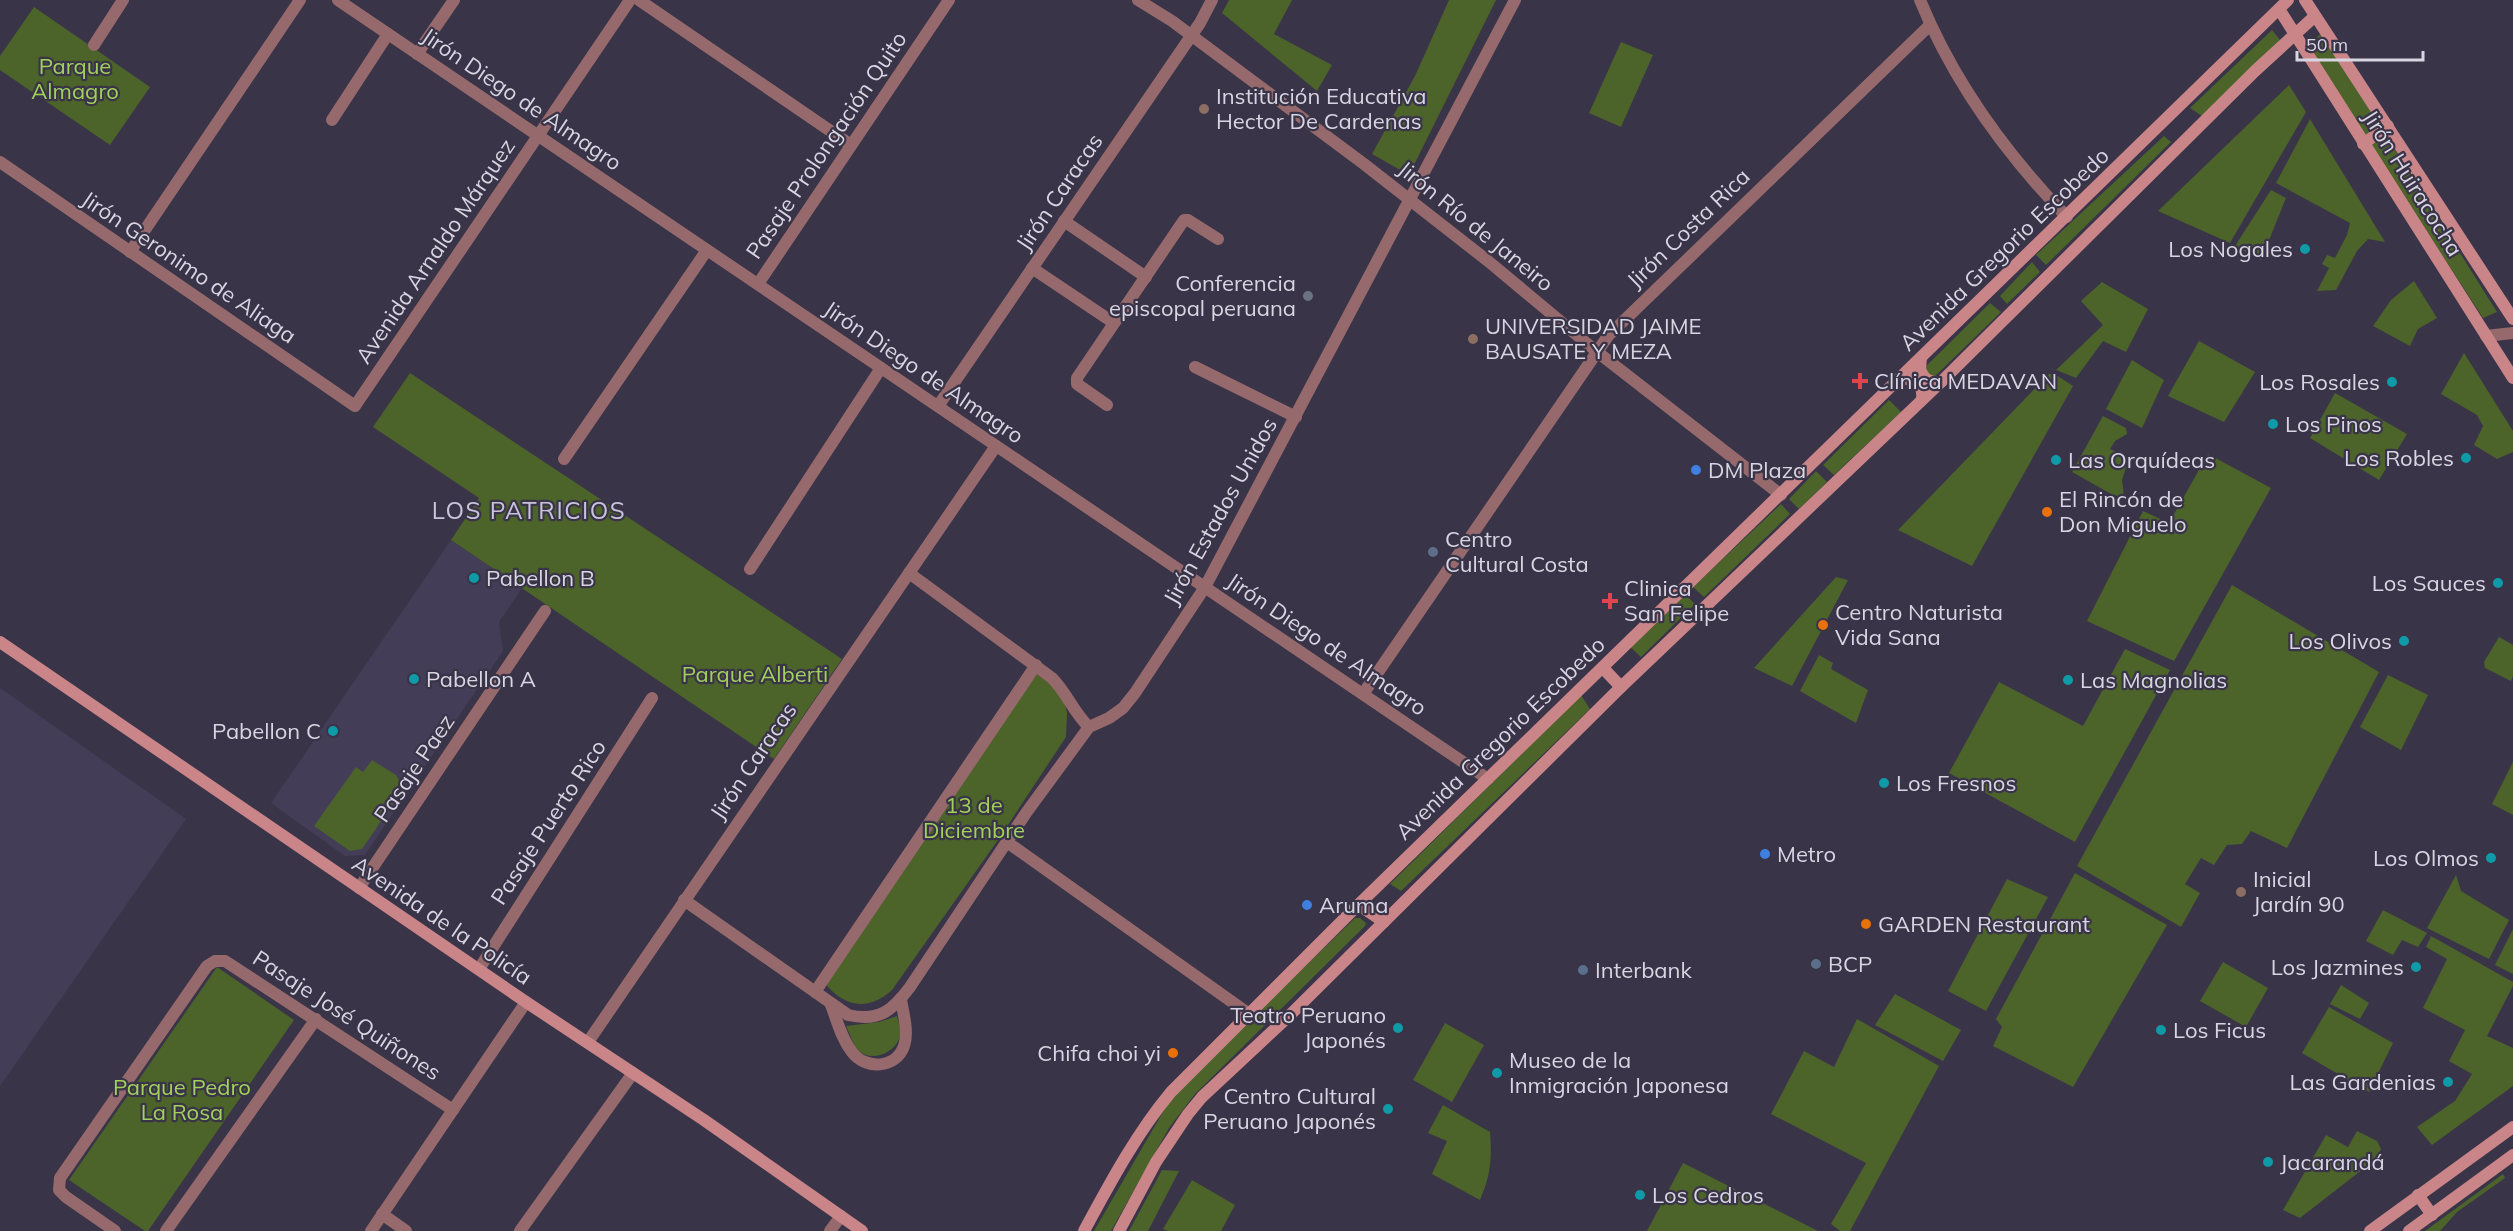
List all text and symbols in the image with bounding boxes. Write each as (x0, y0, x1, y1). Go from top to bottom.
street label: Jirón Diego de Almagro (417, 22, 627, 176)
scale bar (2297, 24, 2423, 62)
street label: Pasaje Prolongación Quito (739, 26, 913, 264)
text: 50 m (2306, 33, 2348, 56)
park label: Parque Almagro (31, 52, 119, 105)
place label: Institución Educativa Hector De Cardenas (1216, 82, 1426, 135)
marker: Institución Educativa Hector De Cardenas (1197, 102, 1211, 116)
street label: Jirón Huiracocha (2357, 105, 2469, 261)
street label: Jirón Caracas (1010, 128, 1108, 256)
street label: Avenida Arnaldo Márquez (349, 133, 521, 369)
street label: Avenida Gregorio Escobedo (1893, 142, 2115, 356)
street label: Jirón Río de Janeiro (1393, 155, 1559, 297)
street label: Jirón Costa Rica (1621, 162, 1755, 294)
street label: Jirón Geronimo de Aliaga (76, 185, 302, 349)
place label: Los Nogales (2168, 235, 2293, 263)
marker: Los Nogales (2298, 242, 2312, 256)
place label: Conferencia episcopal peruana (1109, 269, 1296, 322)
marker: Conferencia episcopal peruana (1301, 289, 1315, 303)
street label: Jirón Diego de Almagro (819, 295, 1029, 449)
place label: UNIVERSIDAD JAIME BAUSATE Y MEZA (1485, 312, 1702, 365)
marker: UNIVERSIDAD JAIME BAUSATE Y MEZA (1466, 332, 1480, 346)
place label: Clínica MEDAVAN (1874, 367, 2057, 395)
place label: Los Rosales (2259, 368, 2380, 396)
marker: Clínica MEDAVAN (1851, 372, 1869, 390)
marker: Los Rosales (2385, 375, 2399, 389)
place label: Los Pinos (2285, 410, 2382, 438)
street label: Jirón Estados Unidos (1157, 413, 1283, 609)
marker: Los Pinos (2266, 417, 2280, 431)
place label: Los Robles (2344, 444, 2454, 472)
place label: Las Orquídeas (2068, 446, 2215, 474)
marker: Los Robles (2459, 451, 2473, 465)
marker: Las Orquídeas (2049, 453, 2063, 467)
place label: DM Plaza (1708, 456, 1806, 484)
marker: DM Plaza (1689, 463, 1703, 477)
place label: El Rincón de Don Miguelo (2059, 485, 2186, 538)
district label: LOS PATRICIOS (432, 495, 626, 525)
marker: El Rincón de Don Miguelo (2040, 505, 2054, 519)
place label: Centro Cultural Costa (1445, 525, 1589, 578)
marker: Centro Cultural Costa (1426, 545, 1440, 559)
place label: Pabellon B (486, 564, 595, 592)
street label: Jirón Diego de Almagro (1222, 567, 1432, 721)
place label: Los Sauces (2372, 569, 2486, 597)
marker: Pabellon B (467, 571, 481, 585)
place label: Clinica San Felipe (1624, 574, 1729, 627)
marker: Los Sauces (2491, 576, 2505, 590)
marker: Clinica San Felipe (1601, 592, 1619, 610)
place label: Centro Naturista Vida Sana (1835, 598, 2003, 651)
marker: Centro Naturista Vida Sana (1816, 618, 1830, 632)
place label: Los Olivos (2288, 627, 2392, 655)
street label: Avenida Gregorio Escobedo (1389, 631, 1611, 845)
marker: Los Olivos (2397, 634, 2411, 648)
park label: Parque Alberti (682, 660, 828, 688)
place label: Pabellon A (426, 665, 536, 693)
place label: Las Magnolias (2080, 666, 2227, 694)
marker: Pabellon A (407, 672, 421, 686)
marker: Las Magnolias (2061, 673, 2075, 687)
street label: Jirón Caracas (704, 697, 802, 825)
street label: Pasaje Paez (368, 709, 460, 827)
place label: Pabellon C (212, 717, 321, 745)
marker: Pabellon C (326, 724, 340, 738)
street label: Pasaje Puerto Rico (484, 734, 612, 910)
place label: Los Fresnos (1896, 769, 2016, 797)
marker: Los Fresnos (1877, 776, 1891, 790)
park label: 13 de Diciembre (923, 791, 1025, 844)
place label: Metro (1777, 840, 1836, 868)
place label: Los Olmos (2373, 844, 2479, 872)
marker: Metro (1758, 847, 1772, 861)
street label: Avenida de la Policía (347, 849, 537, 991)
marker: Los Olmos (2484, 851, 2498, 865)
place label: Inicial Jardín 90 (2253, 865, 2345, 918)
marker: Inicial Jardín 90 (2234, 885, 2248, 899)
place label: Aruma (1319, 891, 1388, 919)
marker: Aruma (1300, 898, 1314, 912)
place label: GARDEN Restaurant (1878, 910, 2090, 938)
marker: GARDEN Restaurant (1859, 917, 1873, 931)
street label: Pasaje José Quiñones (248, 944, 446, 1086)
place label: BCP (1828, 950, 1872, 978)
place label: Los Jazmines (2271, 953, 2404, 981)
place label: Interbank (1595, 956, 1692, 984)
marker: BCP (1809, 957, 1823, 971)
marker: Los Jazmines (2409, 960, 2423, 974)
marker: Interbank (1576, 963, 1590, 977)
place label: Teatro Peruano Japonés (1230, 1001, 1386, 1054)
place label: Los Ficus (2173, 1016, 2266, 1044)
marker: Teatro Peruano Japonés (1391, 1021, 1405, 1035)
marker: Los Ficus (2154, 1023, 2168, 1037)
place label: Chifa choi yi (1037, 1039, 1161, 1067)
marker: Chifa choi yi (1166, 1046, 1180, 1060)
place label: Museo de la Inmigración Japonesa (1509, 1046, 1729, 1099)
marker: Museo de la Inmigración Japonesa (1490, 1066, 1504, 1080)
place label: Las Gardenias (2290, 1068, 2436, 1096)
park label: Parque Pedro La Rosa (113, 1073, 251, 1126)
marker: Las Gardenias (2441, 1075, 2455, 1089)
place label: Centro Cultural Peruano Japonés (1203, 1082, 1376, 1135)
marker: Centro Cultural Peruano Japonés (1381, 1102, 1395, 1116)
place label: Jacarandá (2280, 1148, 2385, 1176)
marker: Jacarandá (2261, 1155, 2275, 1169)
place label: Los Cedros (1652, 1181, 1764, 1209)
marker: Los Cedros (1633, 1188, 1647, 1202)

